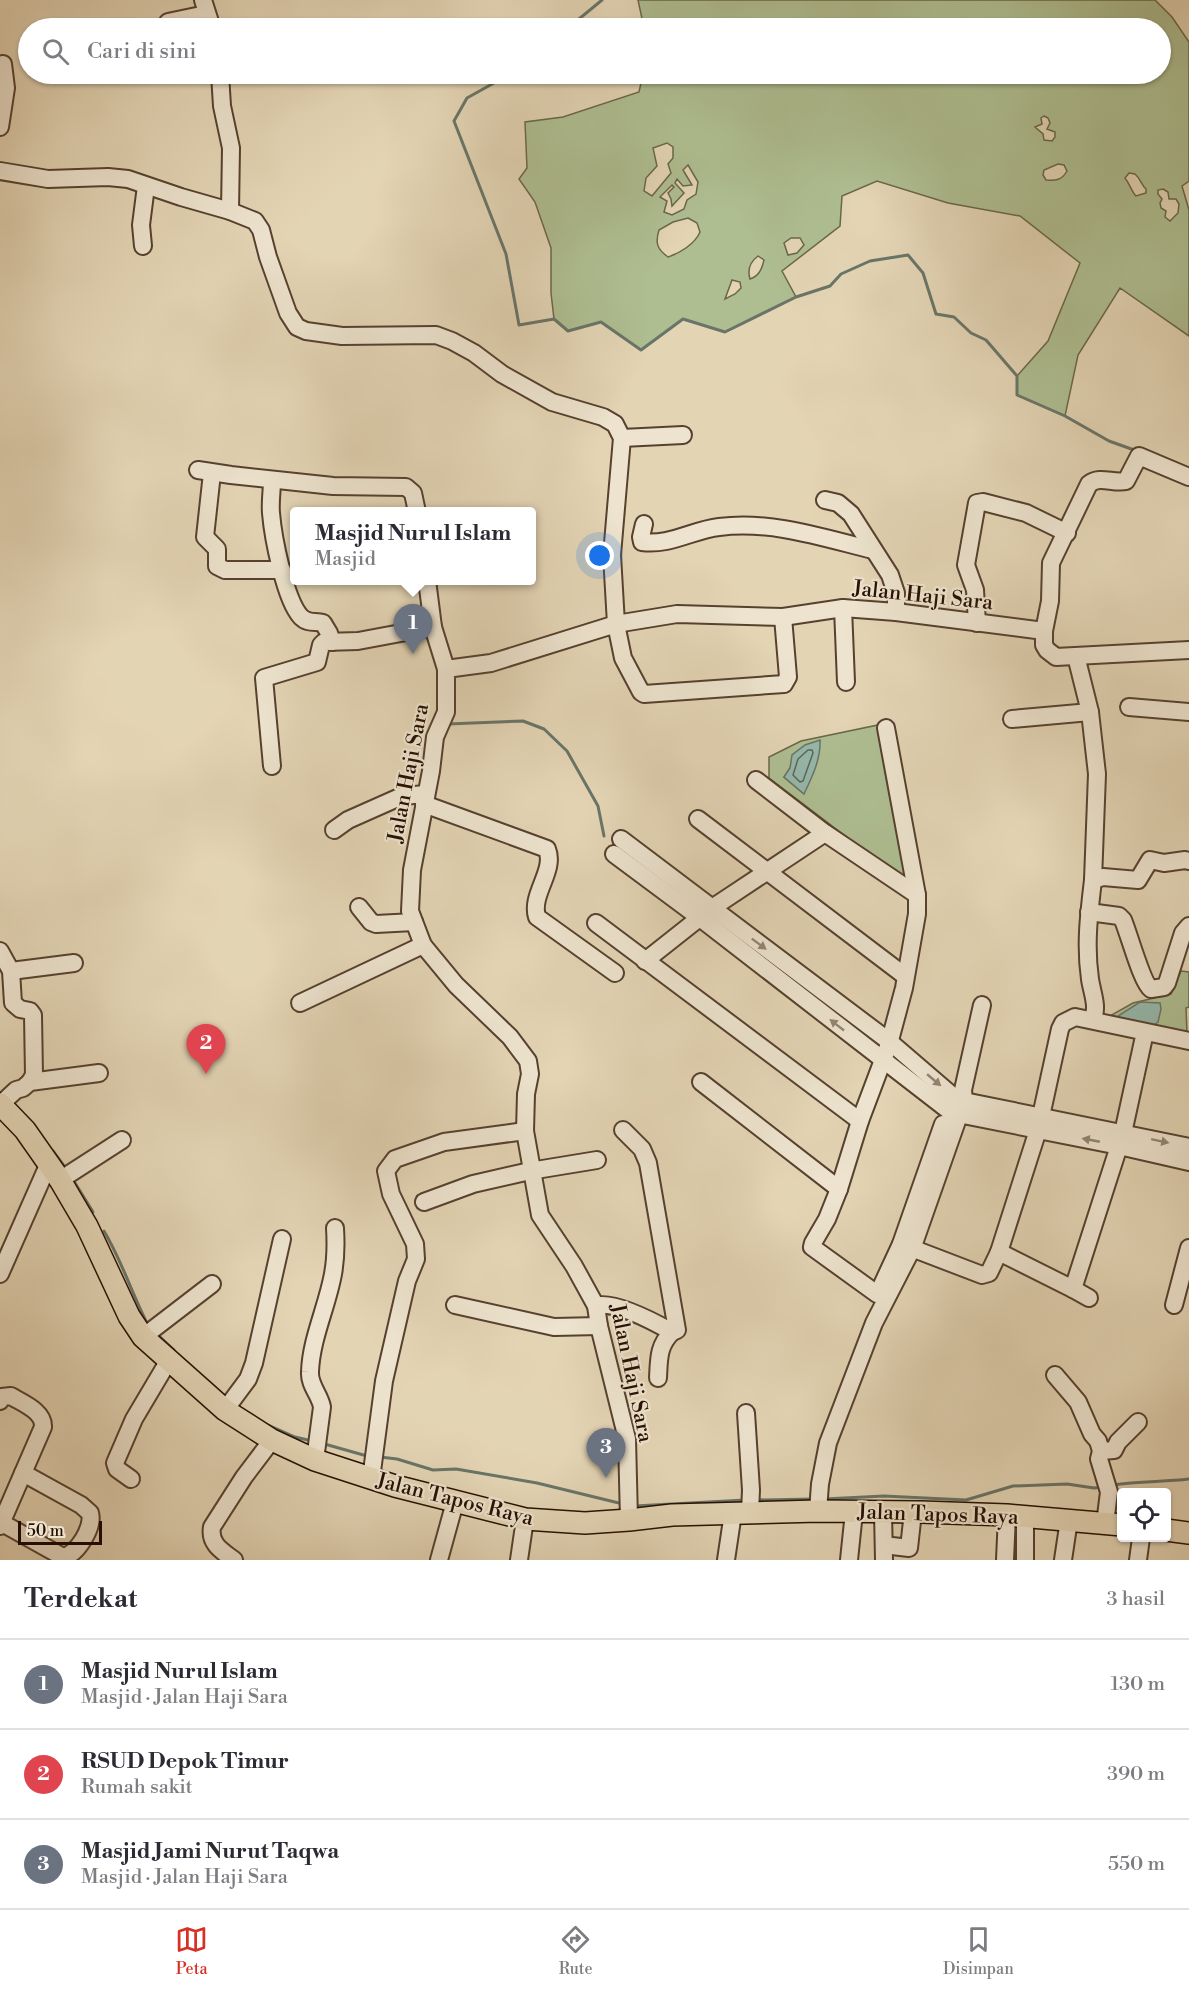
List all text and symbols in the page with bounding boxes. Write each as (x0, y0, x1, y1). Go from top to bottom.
search box (18, 18, 1171, 84)
icon: search (39, 35, 72, 68)
text: Cari di sini (87, 38, 197, 65)
popup (290, 507, 536, 585)
text: Masjid Nurul Islam (315, 520, 511, 547)
your location (585, 541, 614, 570)
text: Masjid (315, 547, 376, 572)
street label: Jalan Haji Sara (850, 576, 995, 616)
pin: 1 (394, 604, 432, 654)
street label: Jalan Haji Sara (383, 701, 435, 846)
one-way arrow (752, 937, 767, 949)
one-way arrow (829, 1018, 845, 1031)
pin: 2 (186, 1024, 226, 1074)
one-way arrow (926, 1073, 942, 1086)
one-way arrow (1081, 1135, 1100, 1144)
one-way arrow (1151, 1137, 1170, 1146)
street label: Jalan Haji Sara (603, 1301, 658, 1445)
pin: 3 (586, 1428, 626, 1478)
street label: Jalan Tapos Raya (372, 1468, 536, 1532)
map controls (1117, 1488, 1171, 1542)
button: locate (1117, 1488, 1171, 1542)
street label: Jalan Tapos Raya (856, 1499, 1019, 1531)
scale bar (18, 1518, 102, 1546)
text: 50 m (27, 1521, 64, 1541)
text: Terdekat (24, 1583, 137, 1615)
text: 3 hasil (1107, 1587, 1165, 1612)
text: Masjid Nurul Islam (81, 1658, 278, 1685)
text: 1 (39, 1672, 48, 1697)
text: 130 m (1110, 1672, 1165, 1697)
text: Masjid · Jalan Haji Sara (81, 1685, 288, 1710)
text: RSUD Depok Timur (81, 1748, 289, 1775)
text: 2 (37, 1762, 50, 1787)
text: 390 m (1107, 1762, 1165, 1787)
text: Rumah sakit (81, 1775, 193, 1800)
text: Masjid Jami Nurut Taqwa (81, 1838, 339, 1865)
text: 3 (37, 1852, 50, 1877)
text: 550 m (1108, 1852, 1165, 1877)
text: Masjid · Jalan Haji Sara (81, 1865, 288, 1890)
tab: Peta (175, 1923, 208, 1979)
tab: Rute (559, 1923, 592, 1979)
tab: Disimpan (943, 1923, 1014, 1979)

